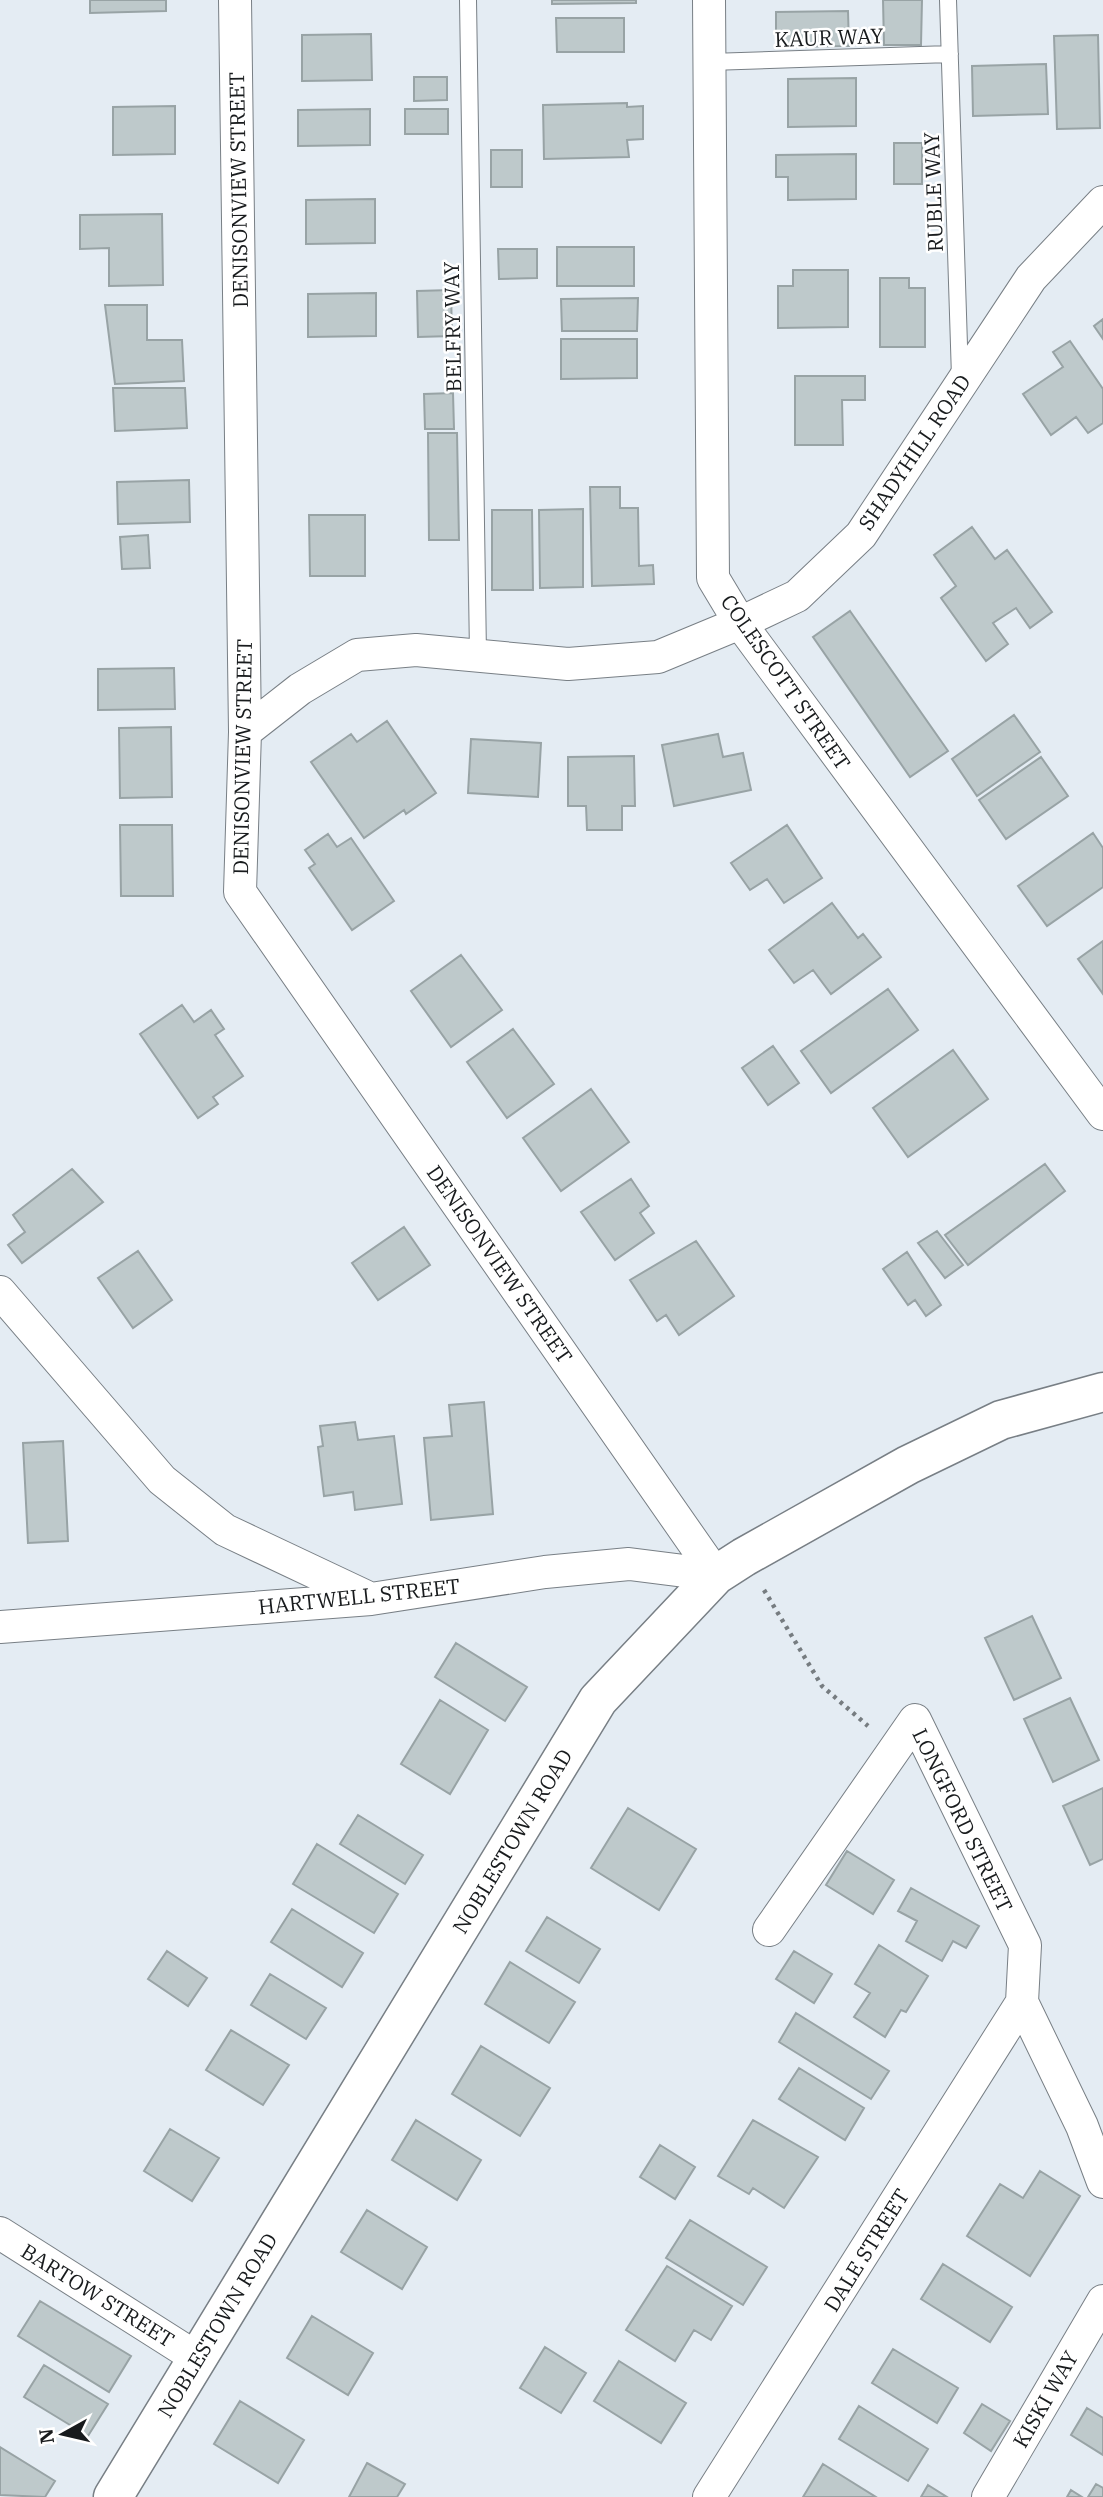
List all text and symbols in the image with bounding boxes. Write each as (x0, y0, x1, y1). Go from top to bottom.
street label: KAUR WAY (774, 21, 884, 53)
street label: DENISONVIEW STREET (222, 72, 254, 308)
street label: RUBLE WAY (917, 131, 949, 253)
street label: BELFRY WAY (437, 261, 467, 393)
street label: SHADYHILL ROAD (851, 369, 977, 535)
street label: COLESCOTT STREET (715, 589, 857, 775)
street label: DENISONVIEW STREET (226, 639, 258, 875)
street label: DENISONVIEW STREET (421, 1159, 579, 1369)
street label: HARTWELL STREET (257, 1571, 461, 1621)
street label: LONGFORD STREET (906, 1724, 1020, 1916)
street label: NOBLESTOWN ROAD (446, 1743, 578, 1939)
street label: DALE STREET (817, 2183, 915, 2317)
street label: NOBLESTOWN ROAD (151, 2227, 283, 2423)
street label: BARTOW STREET (16, 2237, 180, 2353)
street label: KISKI WAY (1006, 2345, 1084, 2453)
north arrow (28, 2399, 98, 2469)
text: N (33, 2427, 59, 2445)

